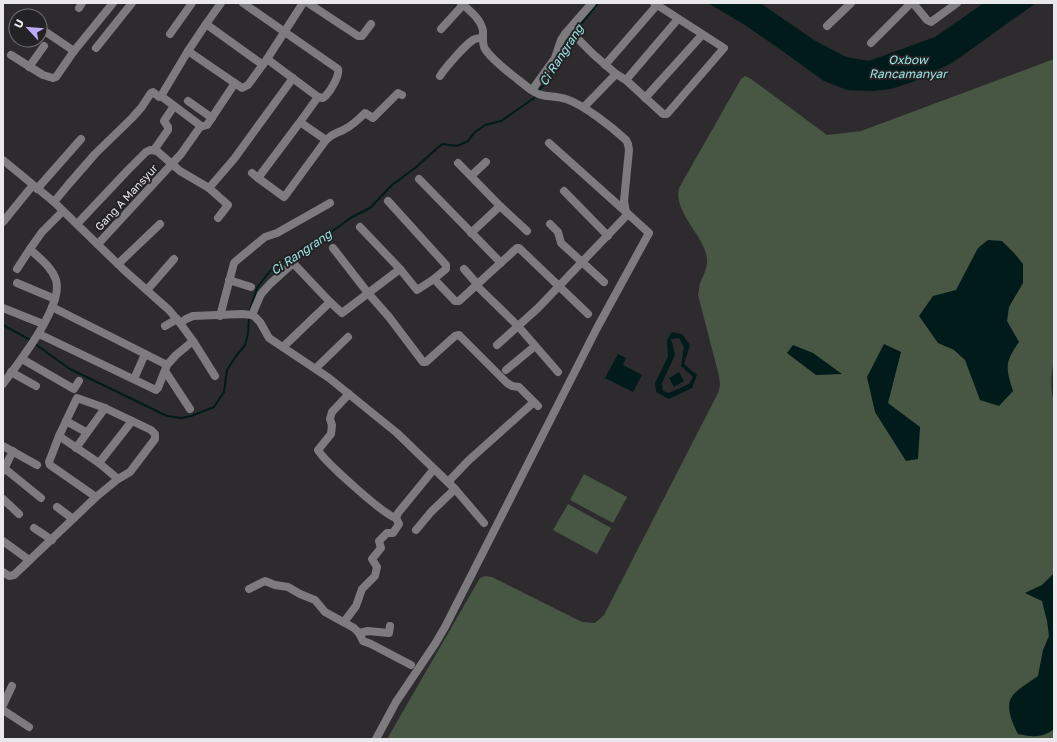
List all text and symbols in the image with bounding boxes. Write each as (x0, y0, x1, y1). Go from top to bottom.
north arrow (8, 8, 48, 48)
text: U (11, 17, 26, 30)
water label: Ci Rangrang (536, 20, 587, 88)
water label: Oxbow Rancamanyar (869, 52, 949, 81)
street label: Gang A Mansyur (92, 161, 160, 233)
water label: Ci Rangrang (268, 225, 336, 278)

